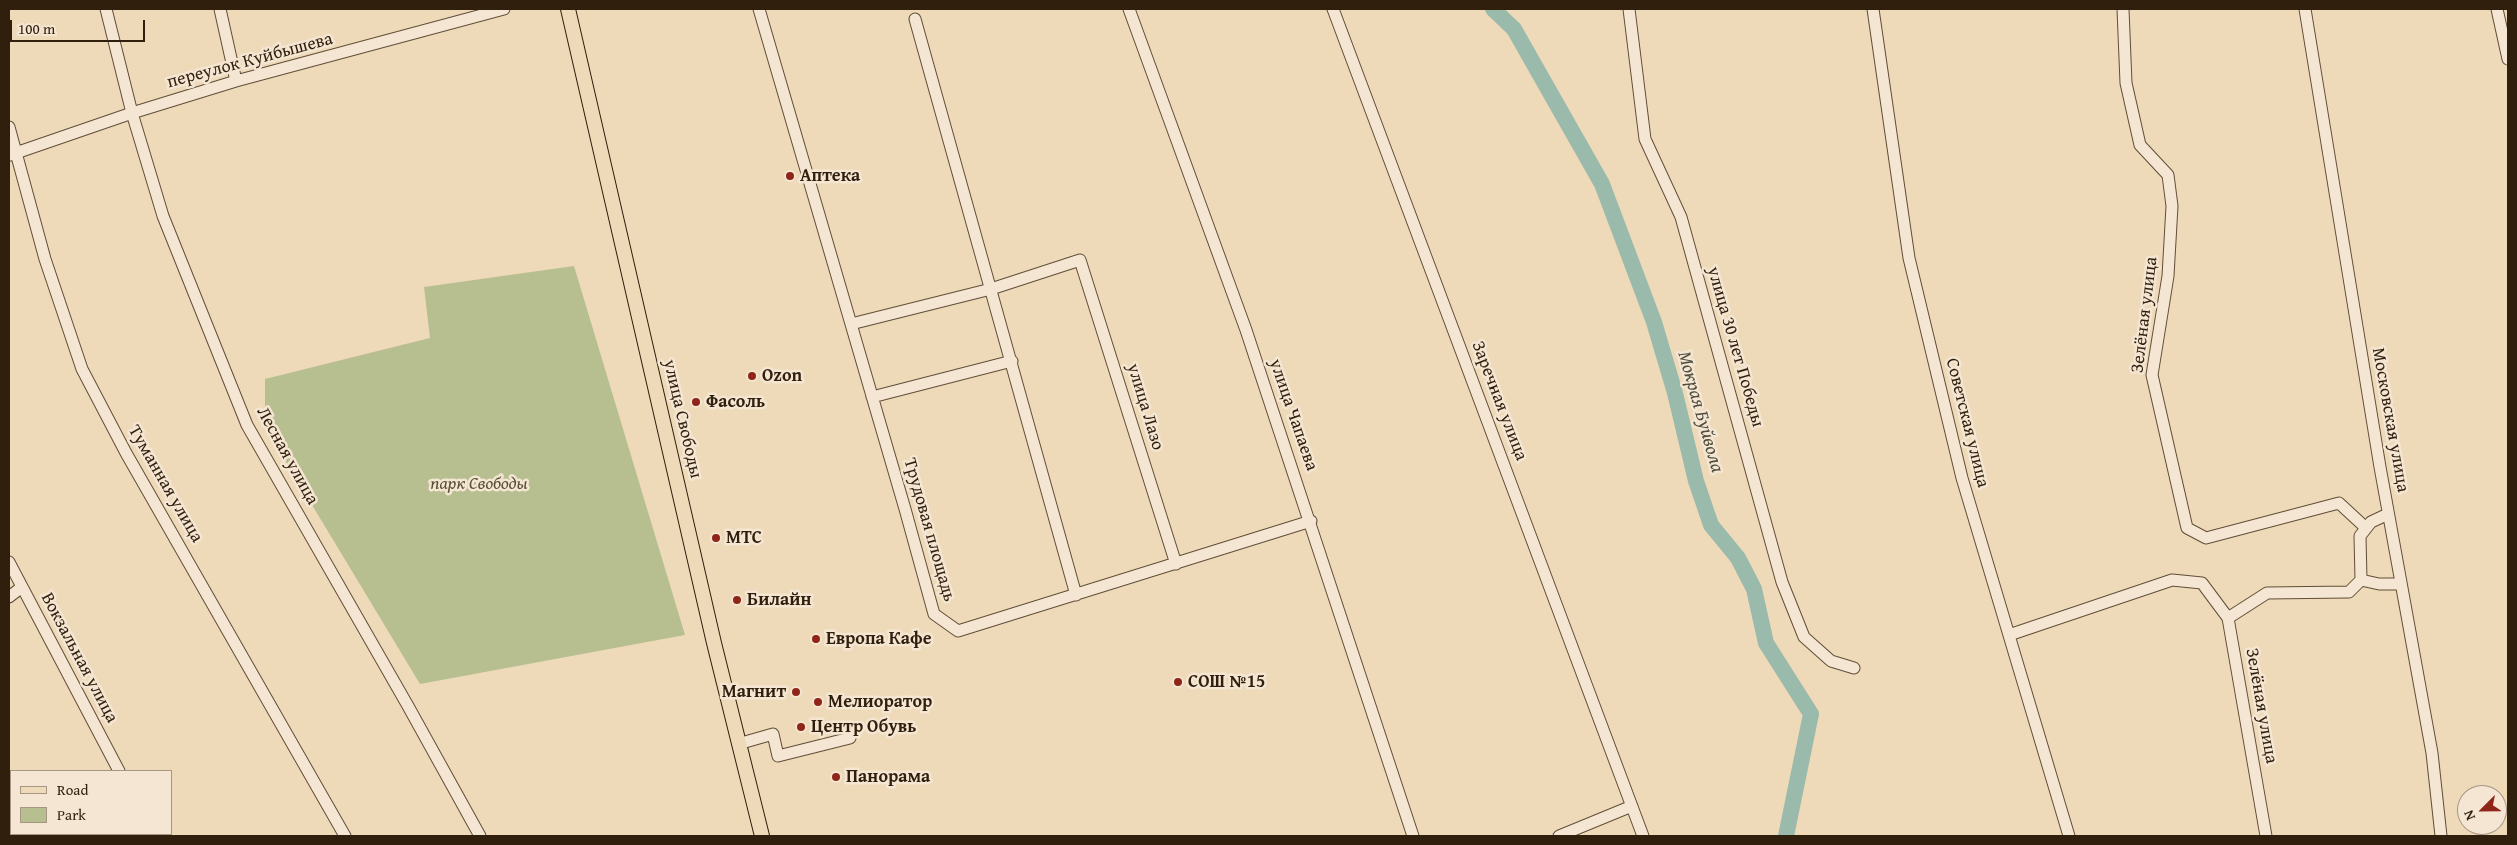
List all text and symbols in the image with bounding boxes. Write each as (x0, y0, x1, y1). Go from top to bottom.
scale bar (12, 10, 148, 42)
text: 100 m (18, 18, 55, 39)
street label: переулок Куйбышева (165, 28, 335, 94)
place label: Аптека (800, 165, 860, 187)
marker: Аптека (784, 170, 796, 182)
street label: Зелёная улица (2127, 256, 2163, 374)
street label: улица 30 лет Победы (1702, 264, 1768, 430)
street label: Заречная улица (1466, 338, 1532, 464)
street label: Московская улица (2367, 346, 2413, 494)
water label: Мокрая Буйвола (1672, 349, 1728, 475)
street label: улица Чапаева (1264, 356, 1322, 474)
street label: Советская улица (1940, 356, 1994, 490)
street label: улица Свободы (658, 358, 706, 480)
street label: улица Лазо (1122, 361, 1168, 453)
place label: Ozon (762, 365, 802, 387)
marker: Ozon (746, 370, 758, 382)
place label: Фасоль (706, 391, 765, 413)
marker: Фасоль (690, 396, 702, 408)
street label: Лесная улица (251, 403, 323, 509)
street label: Туманная улица (123, 422, 207, 546)
street label: Трудовая площадь (898, 456, 960, 604)
park label: парк Свободы (430, 473, 528, 495)
place label: МТС (726, 527, 762, 549)
marker: МТС (710, 532, 722, 544)
street label: Вокзальная улица (36, 589, 122, 727)
place label: Билайн (747, 589, 812, 611)
marker: Билайн (731, 594, 743, 606)
place label: Европа Кафе (826, 628, 932, 650)
marker: Европа Кафе (810, 633, 822, 645)
street label: Зелёная улица (2240, 647, 2282, 765)
place label: СОШ №15 (1188, 671, 1265, 693)
marker: СОШ №15 (1172, 676, 1184, 688)
place label: Магнит (722, 681, 786, 703)
marker: Магнит (790, 686, 802, 698)
place label: Мелиоратор (828, 691, 932, 713)
marker: Мелиоратор (812, 696, 824, 708)
place label: Центр Обувь (811, 716, 916, 738)
marker: Центр Обувь (795, 721, 807, 733)
place label: Панорама (846, 766, 930, 788)
legend (10, 770, 172, 835)
marker: Панорама (830, 771, 842, 783)
text: Road (57, 779, 88, 800)
north arrow (2457, 785, 2507, 835)
text: Park (57, 804, 86, 825)
text: N (2458, 807, 2480, 824)

